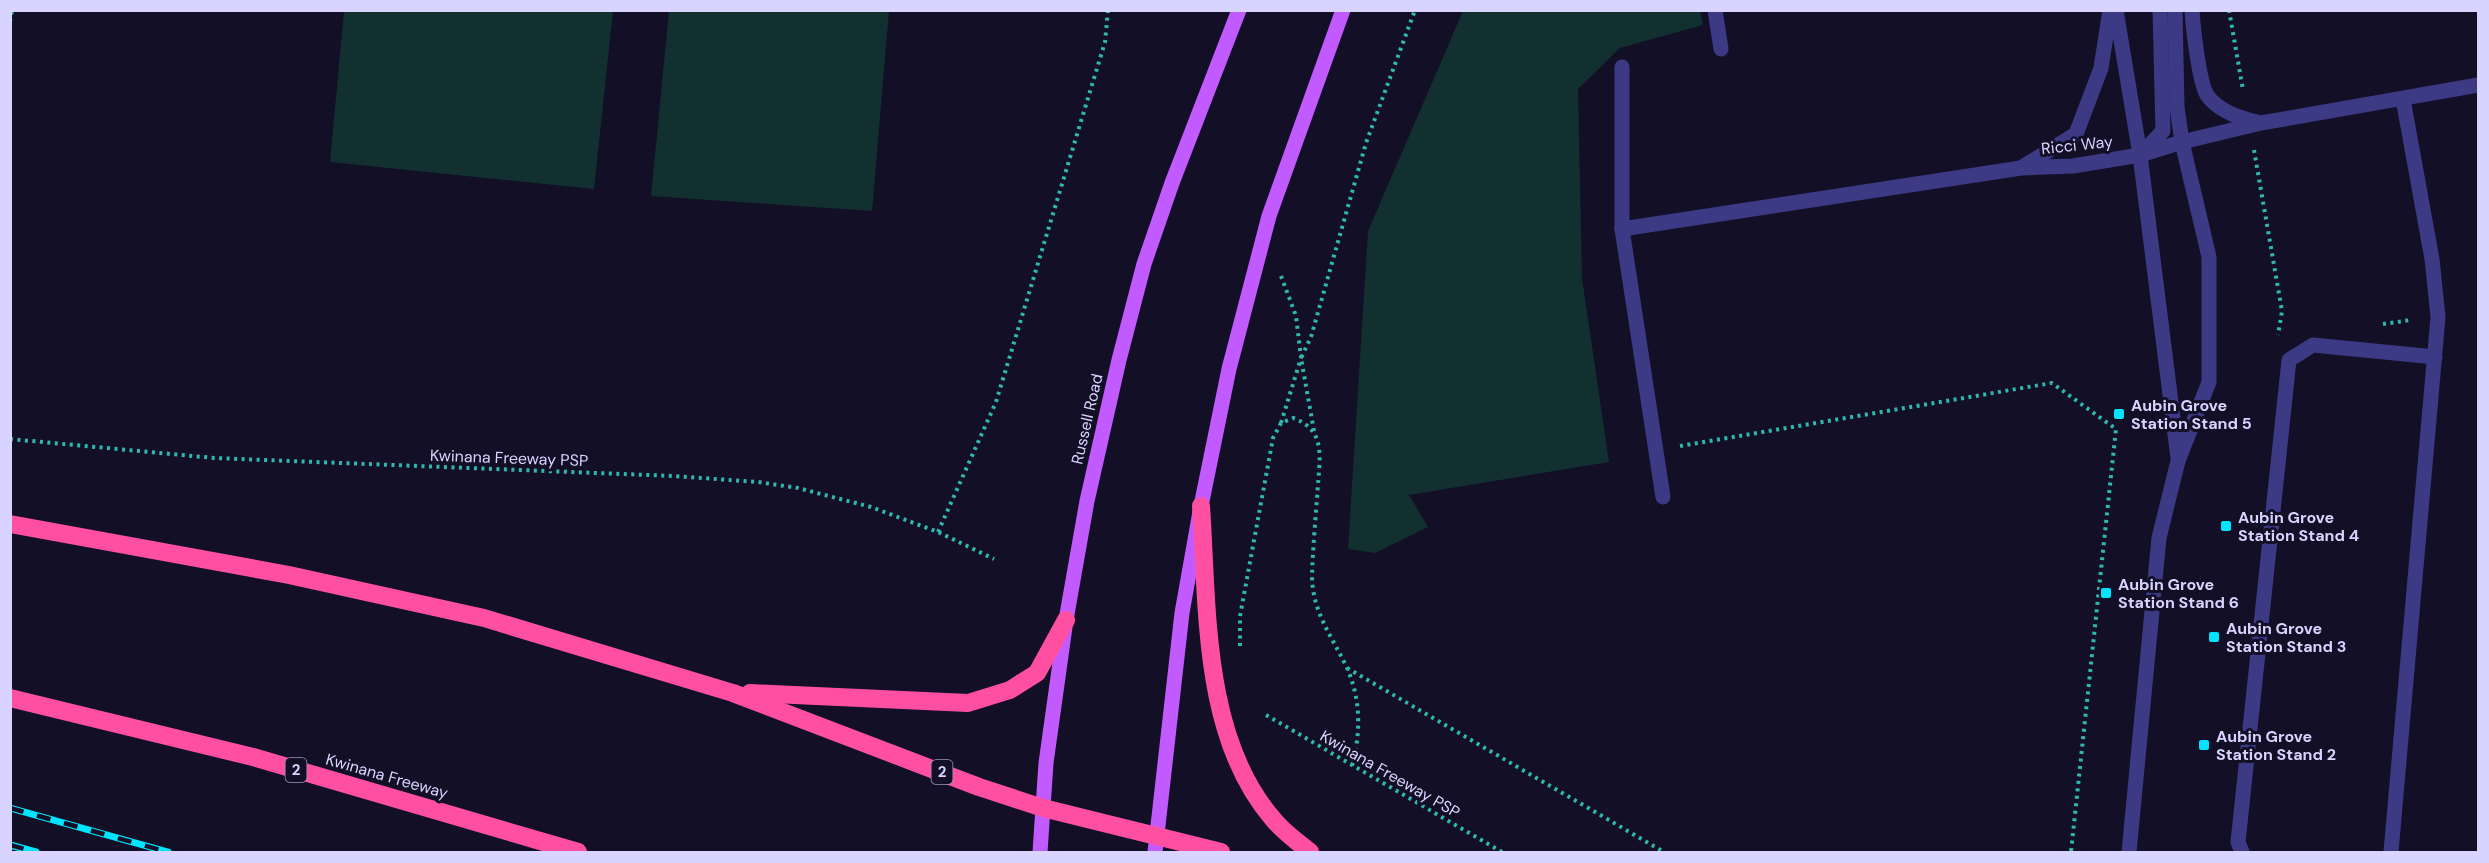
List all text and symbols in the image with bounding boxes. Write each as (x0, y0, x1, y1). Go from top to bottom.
street label: Ricci Way (2040, 131, 2114, 159)
street label: Russell Road (1066, 372, 1108, 466)
place label: Aubin Grove Station Stand 5 (2131, 395, 2252, 434)
marker: Aubin Grove Station Stand 5 (2112, 407, 2126, 421)
street label: Kwinana Freeway PSP (430, 445, 588, 471)
place label: Aubin Grove Station Stand 4 (2238, 507, 2359, 546)
marker: Aubin Grove Station Stand 4 (2219, 519, 2233, 533)
place label: Aubin Grove Station Stand 6 (2118, 574, 2239, 613)
marker: Aubin Grove Station Stand 6 (2099, 586, 2113, 600)
place label: Aubin Grove Station Stand 3 (2226, 618, 2346, 657)
marker: Aubin Grove Station Stand 3 (2207, 630, 2221, 644)
street label: Kwinana Freeway PSP (1316, 725, 1464, 823)
place label: Aubin Grove Station Stand 2 (2216, 726, 2336, 765)
marker: Aubin Grove Station Stand 2 (2197, 738, 2211, 752)
street label: Kwinana Freeway (323, 749, 451, 804)
road number: 2 (286, 758, 306, 782)
road number: 2 (932, 760, 952, 784)

